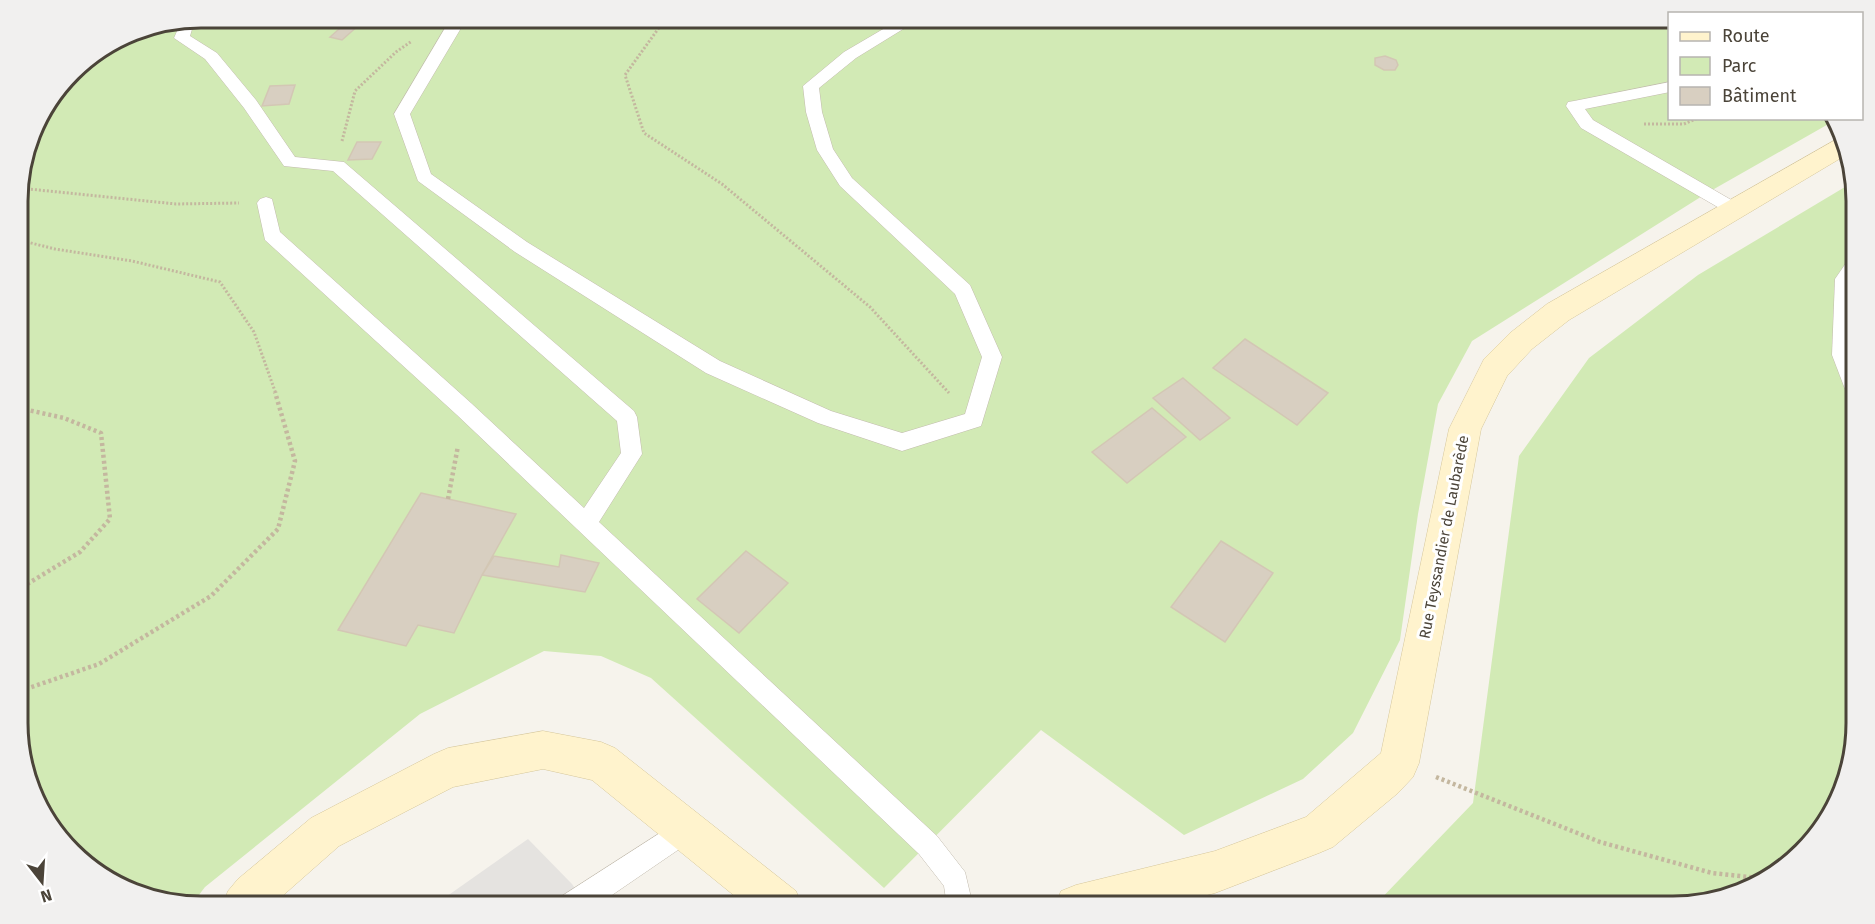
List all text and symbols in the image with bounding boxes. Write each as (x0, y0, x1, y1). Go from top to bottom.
legend (1668, 12, 1863, 120)
text: Route (1722, 25, 1770, 47)
text: Parc (1722, 55, 1757, 77)
text: Bâtiment (1722, 85, 1797, 107)
street label: Rue Teyssandier de Laubarède (1415, 434, 1473, 640)
north arrow (12, 852, 72, 912)
text: N (38, 885, 54, 907)

